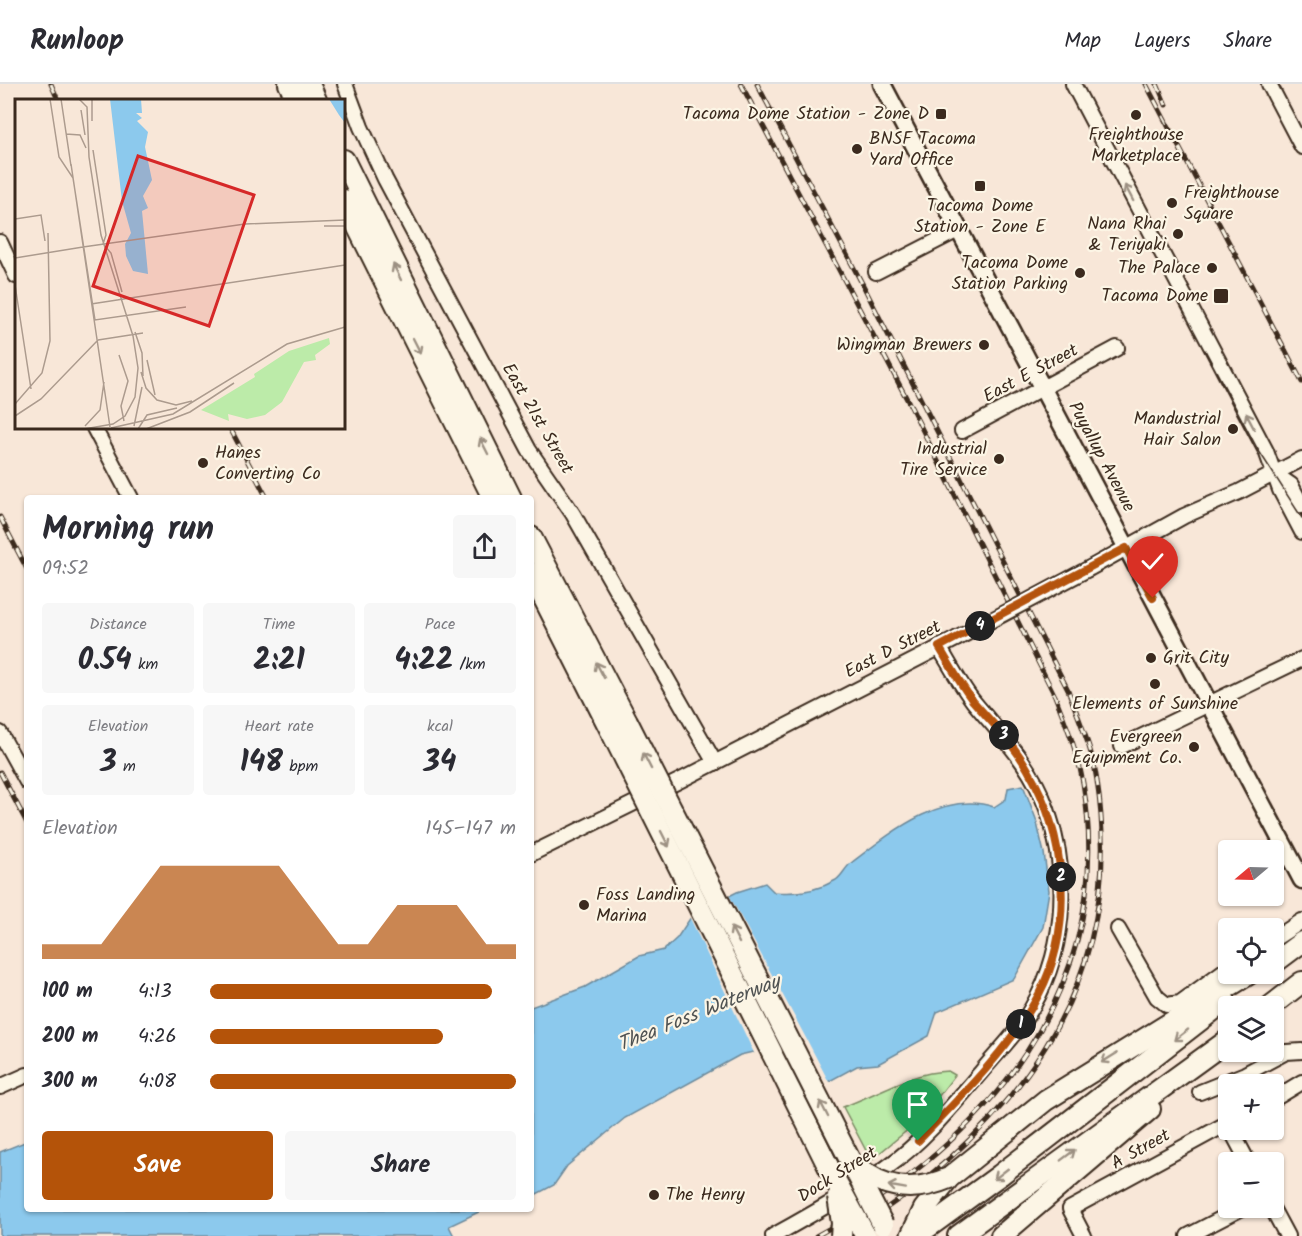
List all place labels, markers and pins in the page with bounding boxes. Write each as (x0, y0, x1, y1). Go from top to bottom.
place label: Tacoma Dome Station - Zone D (683, 100, 929, 129)
marker: Tacoma Dome Station - Zone D (934, 107, 948, 121)
marker: Freighthouse Marketplace (1129, 108, 1143, 122)
place label: Freighthouse Marketplace (1088, 121, 1184, 171)
place label: BNSF Tacoma Yard Office (869, 125, 976, 175)
marker: BNSF Tacoma Yard Office (850, 142, 864, 156)
marker: Tacoma Dome Station - Zone E (973, 179, 987, 193)
place label: Freighthouse Square (1184, 179, 1279, 229)
place label: Tacoma Dome Station - Zone E (914, 192, 1046, 242)
marker: Freighthouse Square (1165, 196, 1179, 210)
place label: Nana Rhai & Teriyaki (1087, 210, 1167, 260)
marker: Nana Rhai & Teriyaki (1171, 227, 1185, 241)
place label: Tacoma Dome Station Parking (952, 249, 1068, 299)
place label: The Palace (1118, 254, 1200, 283)
marker: The Palace (1205, 261, 1219, 275)
marker: Tacoma Dome Station Parking (1073, 266, 1087, 280)
place label: Tacoma Dome (1102, 282, 1208, 311)
marker: Tacoma Dome (1212, 287, 1230, 305)
place label: Wingman Brewers (837, 331, 972, 360)
marker: Wingman Brewers (977, 338, 991, 352)
place label: Mandustrial Hair Salon (1133, 405, 1222, 455)
marker: Mandustrial Hair Salon (1226, 422, 1240, 436)
place label: Industrial Tire Service (900, 435, 988, 485)
place label: Hanes Converting Co (215, 439, 321, 489)
marker: Industrial Tire Service (992, 452, 1006, 466)
marker: Hanes Converting Co (196, 456, 210, 470)
pin (1127, 536, 1178, 598)
pin: 4 (965, 611, 995, 641)
place label: Grit City (1163, 644, 1229, 673)
marker: Grit City (1144, 651, 1158, 665)
marker: Elements of Sunshine (1148, 677, 1162, 691)
place label: Elements of Sunshine (1072, 690, 1238, 719)
pin: 3 (989, 720, 1019, 750)
place label: Evergreen Equipment Co. (1072, 723, 1182, 773)
marker: Evergreen Equipment Co. (1187, 740, 1201, 754)
pin: 2 (1046, 862, 1076, 892)
place label: Foss Landing Marina (596, 881, 695, 931)
marker: Foss Landing Marina (577, 898, 591, 912)
pin: 1 (1006, 1009, 1036, 1039)
pin (892, 1079, 943, 1141)
place label: The Henry (666, 1181, 745, 1210)
marker: The Henry (647, 1188, 661, 1202)

